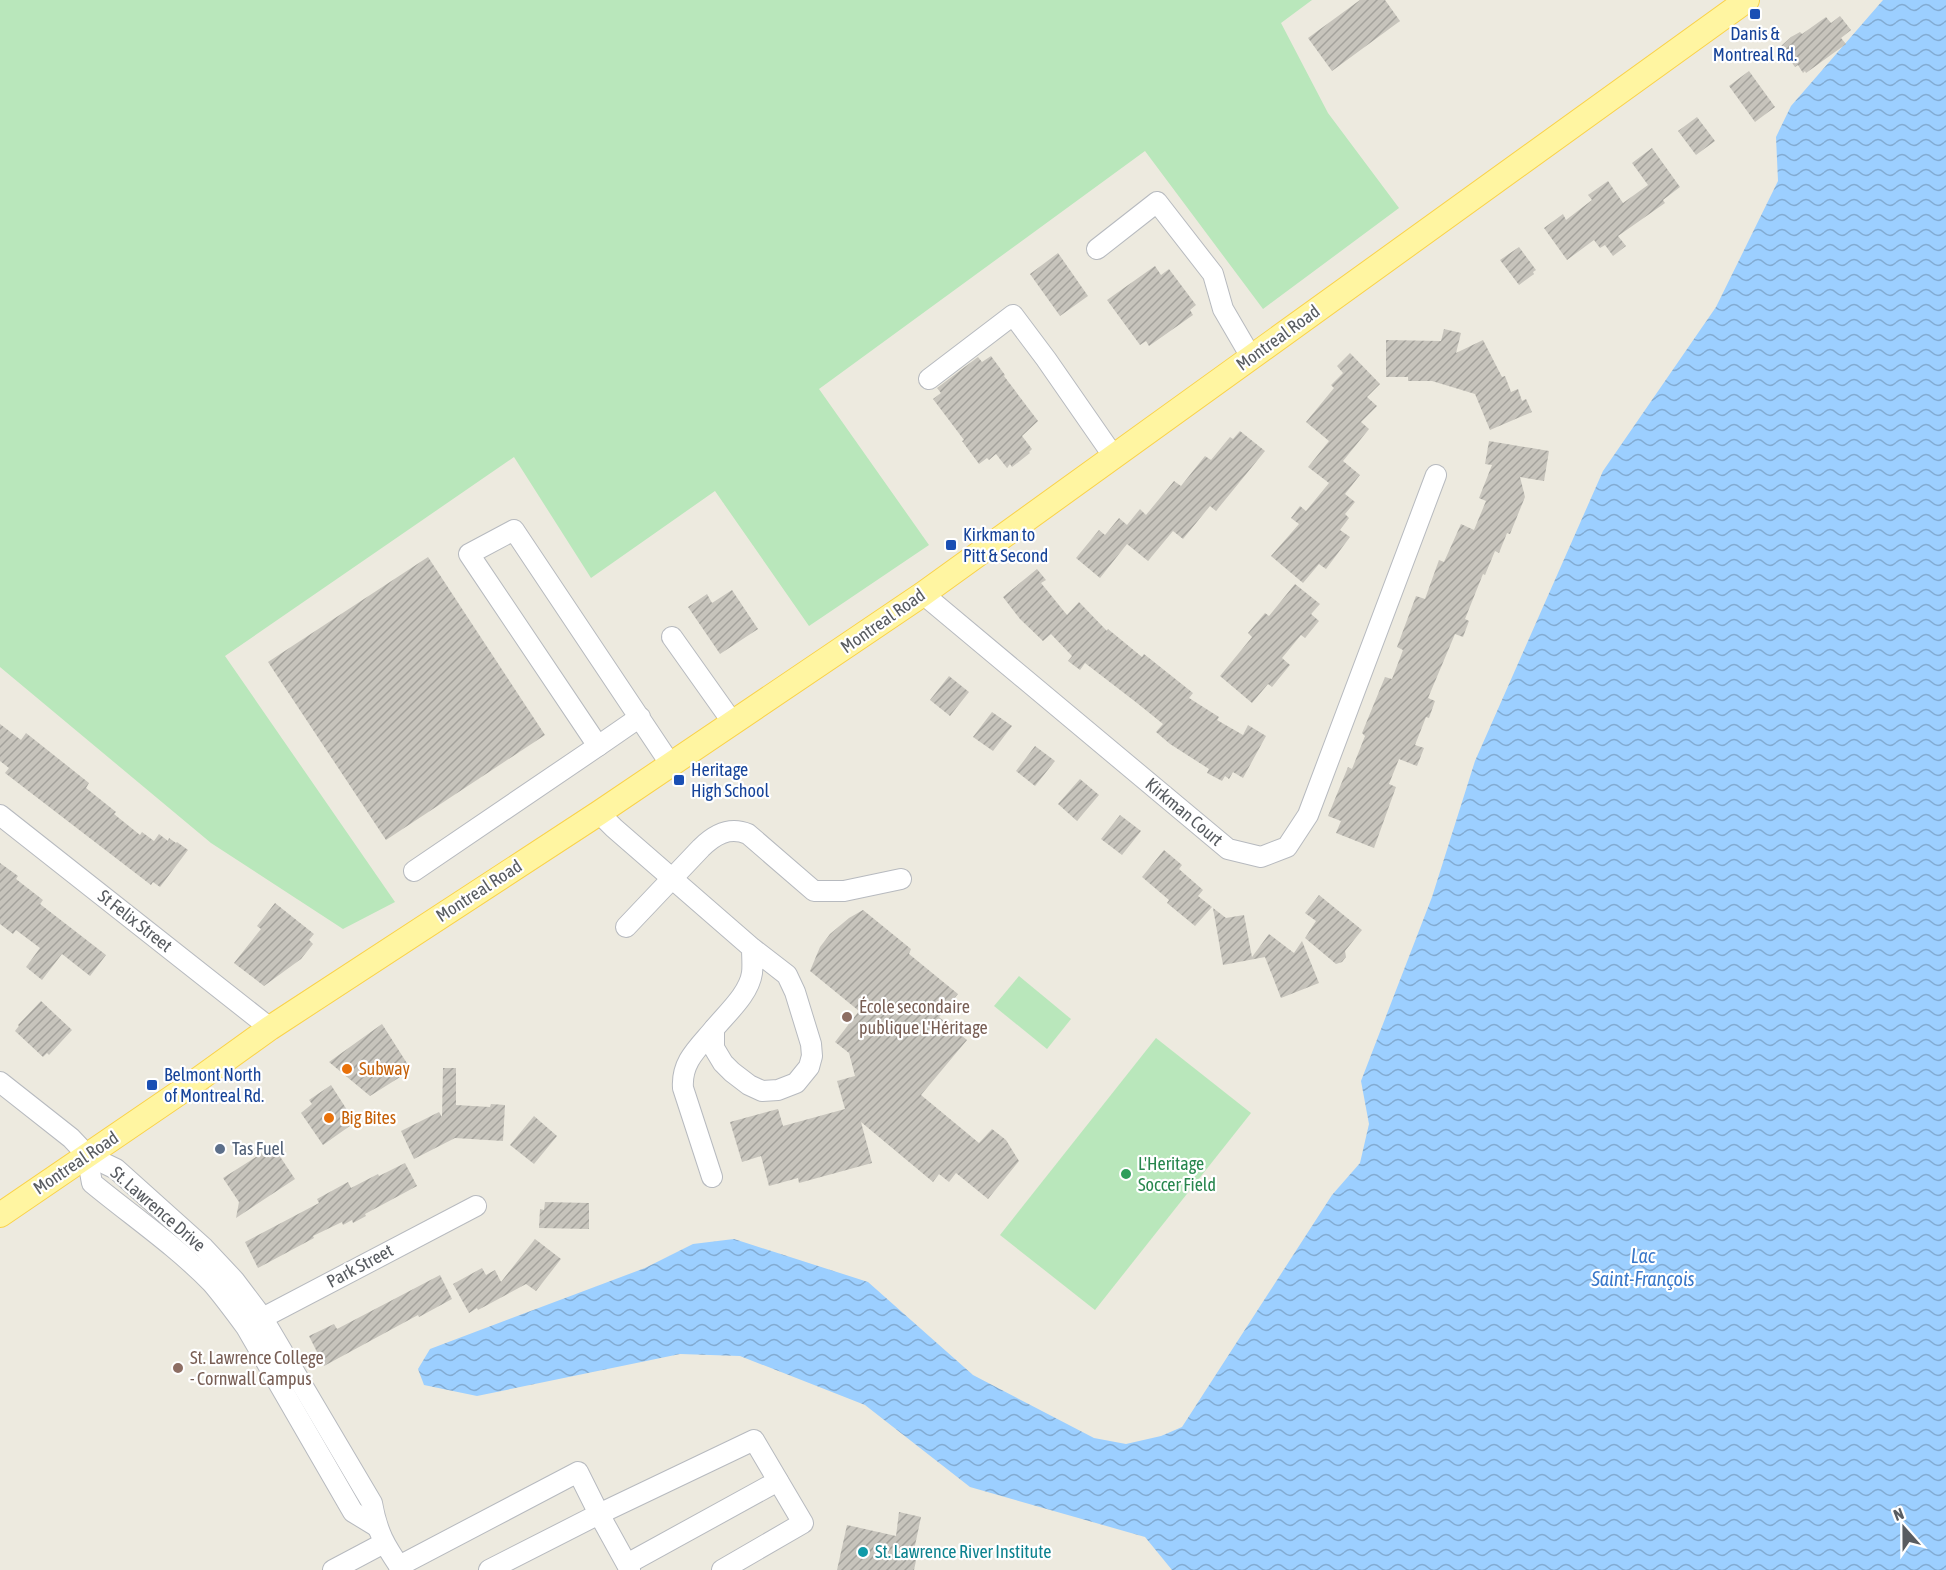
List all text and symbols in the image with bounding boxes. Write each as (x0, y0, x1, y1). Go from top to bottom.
marker: Danis & Montreal Rd. (1748, 7, 1762, 21)
place label: Danis & Montreal Rd. (1713, 23, 1797, 65)
street label: Montreal Road (1232, 300, 1323, 375)
place label: Kirkman to Pitt & Second (963, 524, 1048, 566)
marker: Kirkman to Pitt & Second (944, 538, 958, 552)
street label: Montreal Road (837, 584, 929, 657)
place label: Heritage High School (691, 759, 769, 801)
marker: Heritage High School (672, 773, 686, 787)
street label: Kirkman Court (1141, 773, 1227, 850)
street label: Montreal Road (432, 855, 525, 926)
street label: St Felix Street (94, 885, 177, 956)
place label: École secondaire publique L'Héritage (859, 996, 988, 1038)
marker: École secondaire publique L'Héritage (840, 1010, 854, 1024)
place label: Subway (359, 1058, 410, 1079)
marker: Subway (340, 1062, 354, 1076)
place label: Belmont North of Montreal Rd. (164, 1064, 264, 1106)
marker: Belmont North of Montreal Rd. (145, 1078, 159, 1092)
place label: Big Bites (341, 1107, 396, 1128)
marker: Big Bites (322, 1111, 336, 1125)
street label: Montreal Road (29, 1127, 122, 1199)
place label: Tas Fuel (232, 1138, 285, 1159)
marker: Tas Fuel (213, 1142, 227, 1156)
place label: L'Heritage Soccer Field (1138, 1153, 1216, 1195)
street label: St. Lawrence Drive (107, 1162, 210, 1256)
marker: L'Heritage Soccer Field (1119, 1167, 1133, 1181)
street label: Park Street (323, 1239, 396, 1292)
water label: Lac Saint-François (1590, 1244, 1695, 1290)
place label: St. Lawrence College - Cornwall Campus (190, 1347, 324, 1389)
marker: St. Lawrence College - Cornwall Campus (171, 1361, 185, 1375)
north arrow (1874, 1498, 1934, 1558)
text: N (1891, 1504, 1906, 1524)
place label: St. Lawrence River Institute (875, 1541, 1051, 1562)
marker: St. Lawrence River Institute (856, 1545, 870, 1559)

